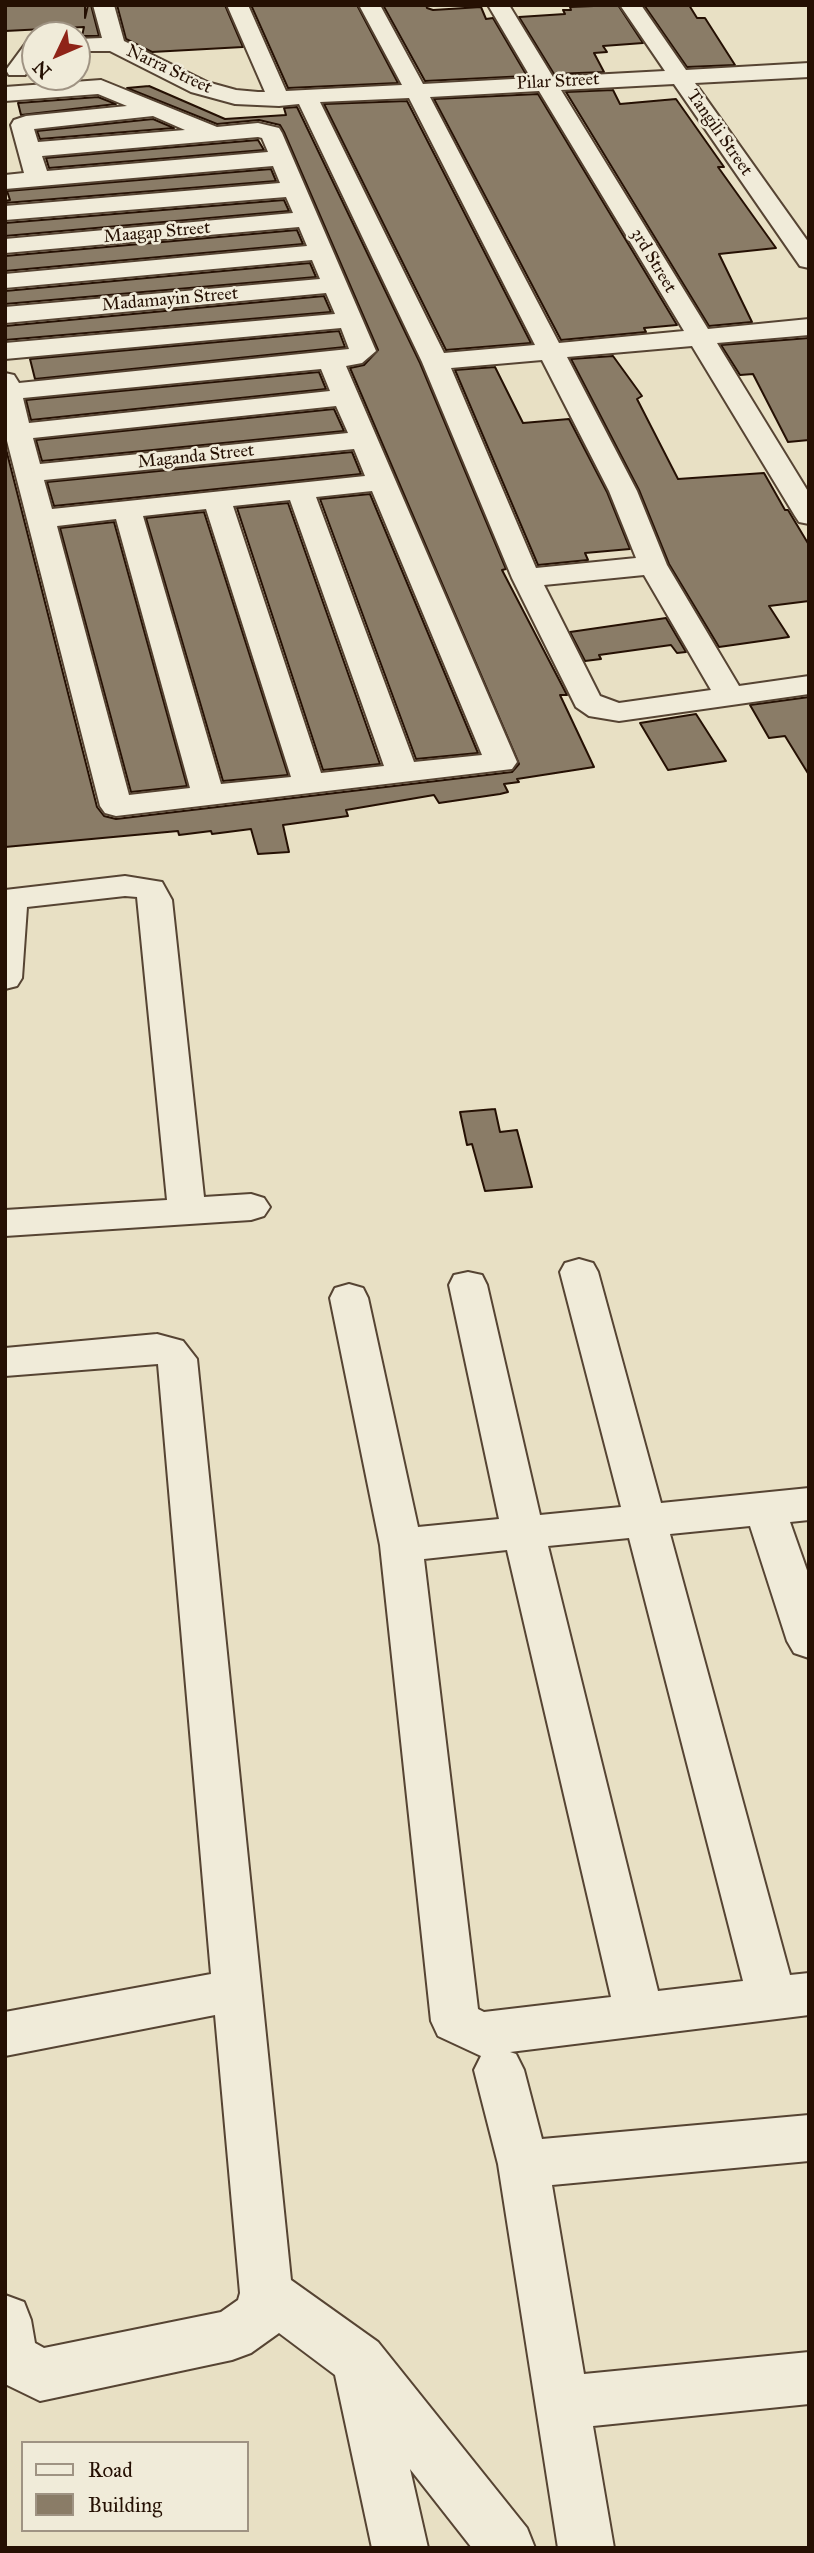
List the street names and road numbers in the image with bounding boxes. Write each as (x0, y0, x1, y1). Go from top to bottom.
street label: Narra Street (123, 41, 215, 99)
street label: Pilar Street (516, 69, 600, 95)
street label: Tangili Street (681, 86, 757, 180)
street label: Maagap Street (103, 218, 211, 248)
street label: 3rd Street (625, 225, 681, 297)
street label: Madamayin Street (101, 283, 239, 317)
street label: Maganda Street (137, 440, 255, 474)

